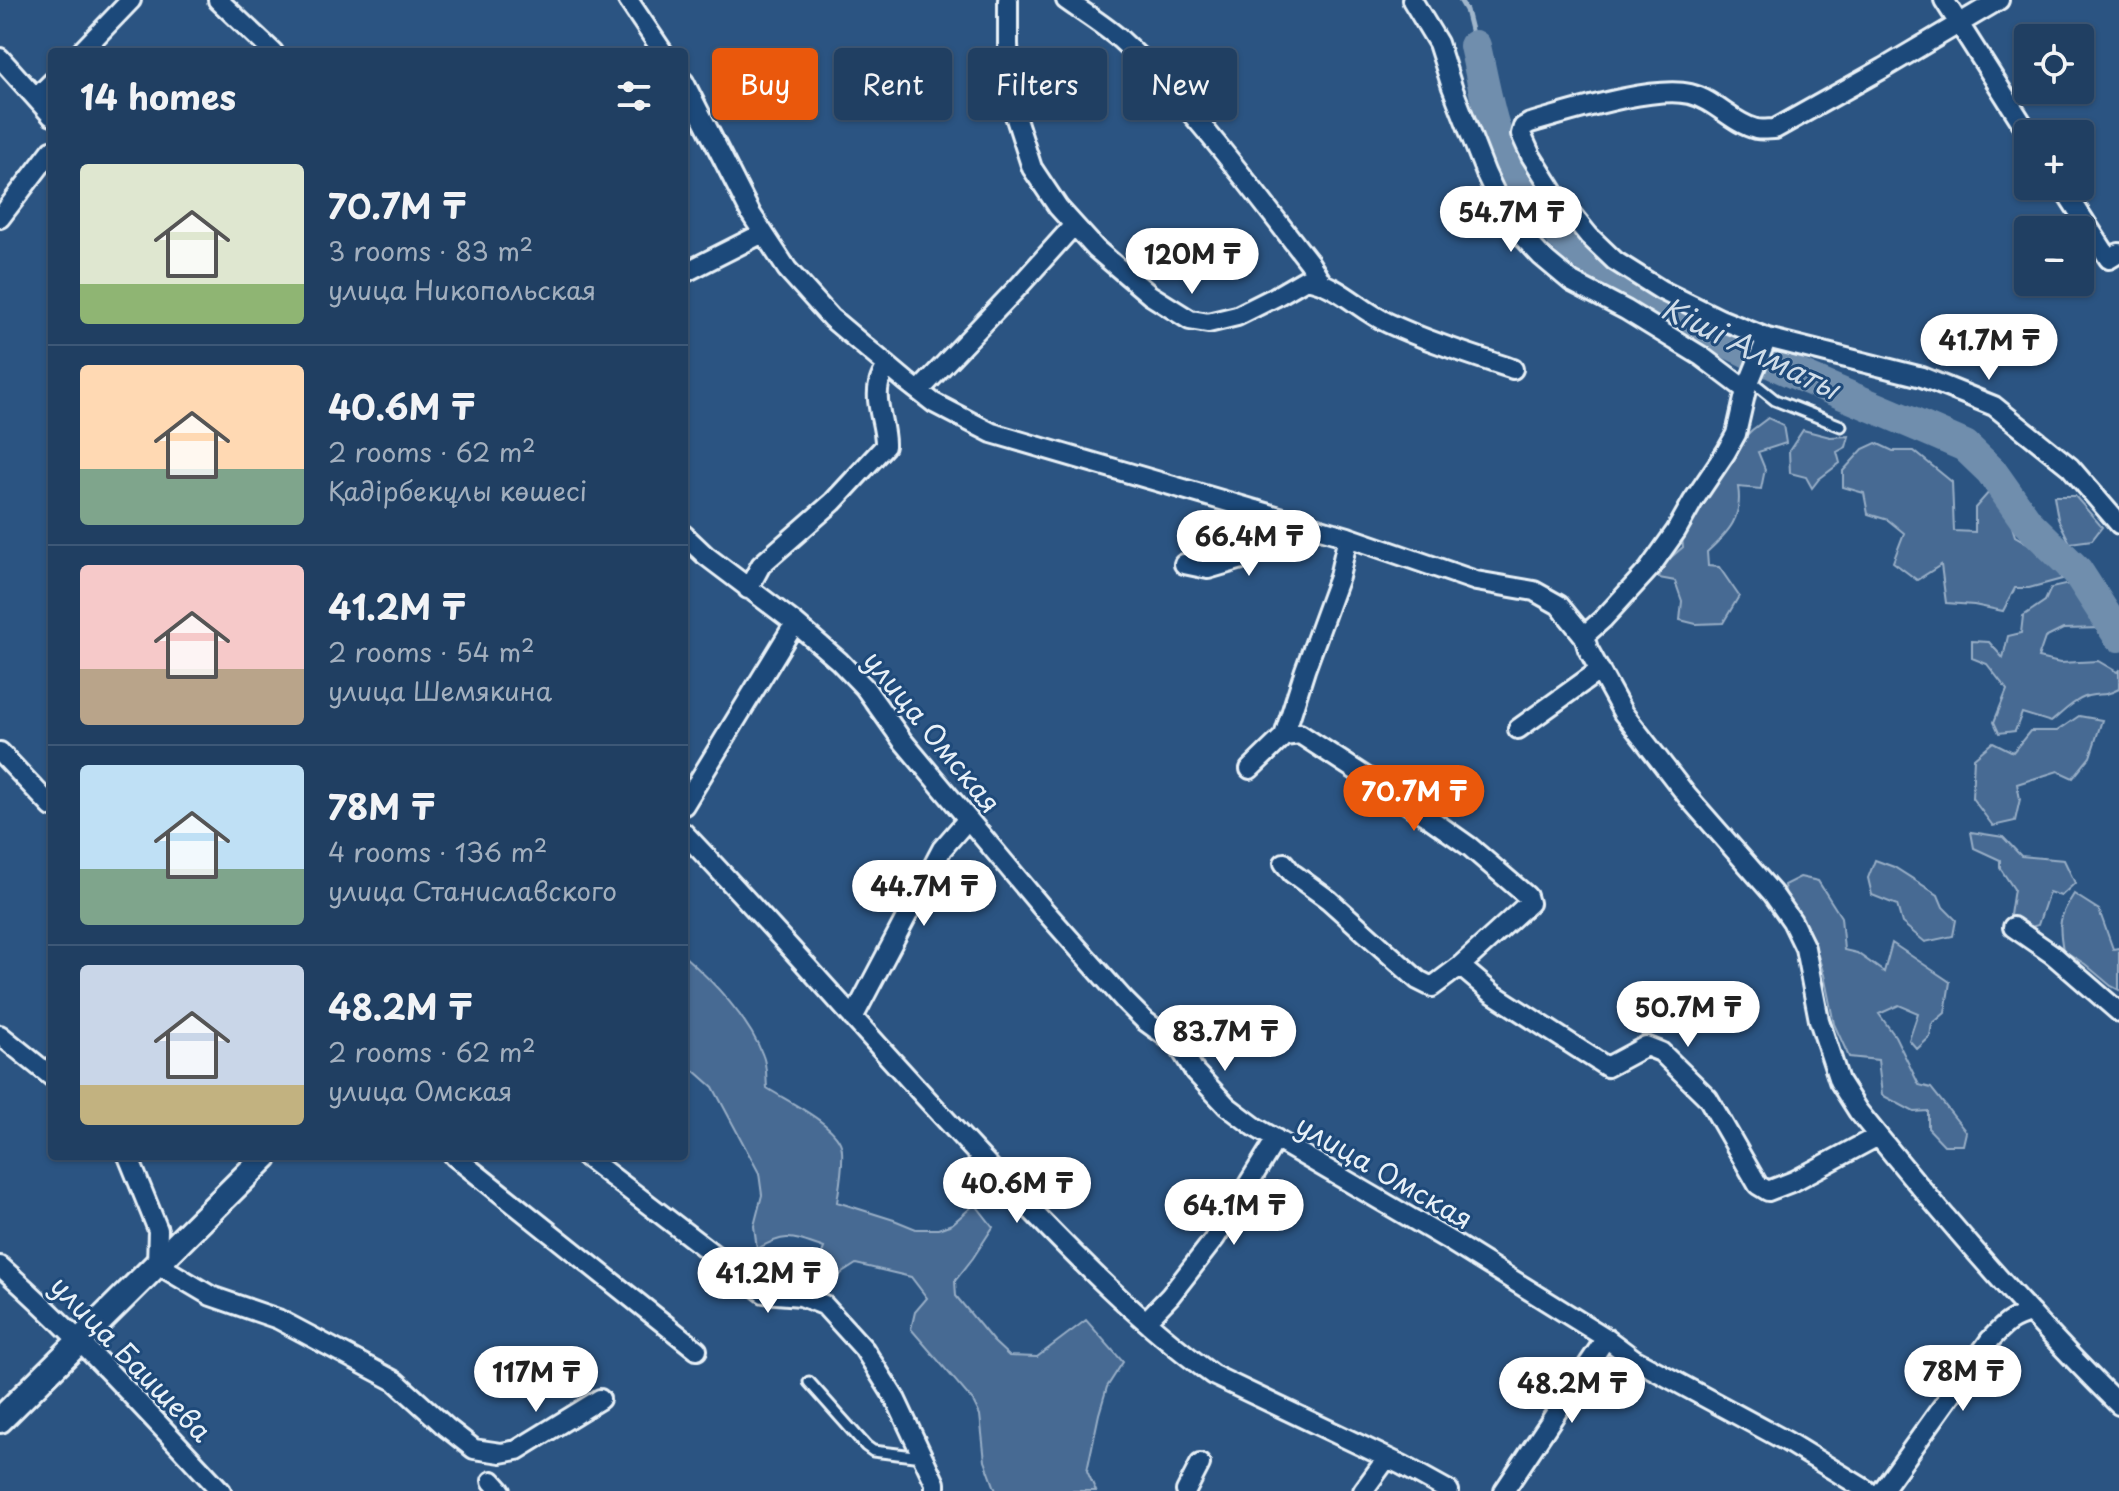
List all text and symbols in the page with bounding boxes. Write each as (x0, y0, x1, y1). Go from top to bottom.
map controls (2014, 24, 2094, 296)
button: locate (2014, 24, 2094, 104)
chip: Buy (712, 48, 818, 120)
chip: Rent (834, 48, 952, 120)
chip: Filters (968, 48, 1107, 120)
chip: New (1123, 48, 1237, 120)
text: 14 homes (80, 70, 236, 122)
icon: filters (612, 74, 656, 118)
button: + (2014, 120, 2094, 200)
text: 70.7M ₸ (328, 179, 466, 231)
pin: 54.7M ₸ (1437, 186, 1585, 254)
text: 54.7M ₸ (1458, 192, 1564, 231)
icon: home (144, 196, 240, 292)
button: − (2014, 216, 2094, 296)
pin: 120M ₸ (1127, 228, 1257, 296)
text: 3 rooms · 83 m² (328, 231, 533, 270)
text: 120M ₸ (1144, 234, 1240, 273)
text: улица Никопольская (328, 270, 596, 309)
water label: Кіші Алматы (1655, 285, 1849, 410)
pin: 41.7M ₸ (1915, 314, 2063, 382)
text: 41.7M ₸ (1939, 320, 2039, 359)
text: 40.6M ₸ (328, 380, 474, 432)
icon: home (144, 397, 240, 493)
text: 2 rooms · 62 m² (328, 432, 536, 471)
text: Қадірбекұлы көшесі (328, 471, 587, 510)
pin: 66.4M ₸ (1175, 510, 1323, 578)
text: 66.4M ₸ (1195, 516, 1303, 555)
text: 41.2M ₸ (328, 580, 465, 632)
icon: home (144, 597, 240, 693)
text: 2 rooms · 54 m² (328, 632, 535, 671)
street label: улица Омская (854, 640, 1012, 822)
text: улица Шемякина (328, 671, 552, 710)
pin: 70.7M ₸ (1340, 765, 1488, 833)
text: 70.7M ₸ (1361, 771, 1467, 810)
text: 78M ₸ (328, 780, 434, 832)
icon: home (144, 797, 240, 893)
text: 4 rooms · 136 m² (328, 832, 548, 871)
pin: 44.7M ₸ (850, 860, 998, 928)
text: 44.7M ₸ (870, 866, 978, 905)
text: улица Станиславского (328, 871, 617, 910)
text: 48.2M ₸ (328, 980, 472, 1032)
pin: 50.7M ₸ (1614, 981, 1762, 1049)
text: 50.7M ₸ (1635, 987, 1741, 1026)
icon: home (144, 997, 240, 1093)
pin: 83.7M ₸ (1151, 1005, 1299, 1073)
text: 83.7M ₸ (1172, 1011, 1278, 1050)
text: 2 rooms · 62 m² (328, 1032, 536, 1071)
text: улица Омская (328, 1071, 512, 1110)
street label: улица Омская (1288, 1103, 1482, 1239)
pin: 40.6M ₸ (943, 1157, 1091, 1225)
text: 40.6M ₸ (961, 1163, 1073, 1202)
pin: 64.1M ₸ (1160, 1179, 1308, 1247)
text: 64.1M ₸ (1183, 1185, 1285, 1224)
pin: 41.2M ₸ (694, 1247, 842, 1315)
text: 41.2M ₸ (716, 1253, 820, 1292)
street label: улица Баишева (41, 1265, 223, 1451)
pin: 78M ₸ (1907, 1345, 2019, 1413)
pin: 117M ₸ (471, 1346, 601, 1414)
text: 78M ₸ (1922, 1351, 2004, 1390)
text: 117M ₸ (492, 1352, 580, 1391)
pin: 48.2M ₸ (1498, 1357, 1646, 1425)
text: 48.2M ₸ (1517, 1363, 1627, 1402)

